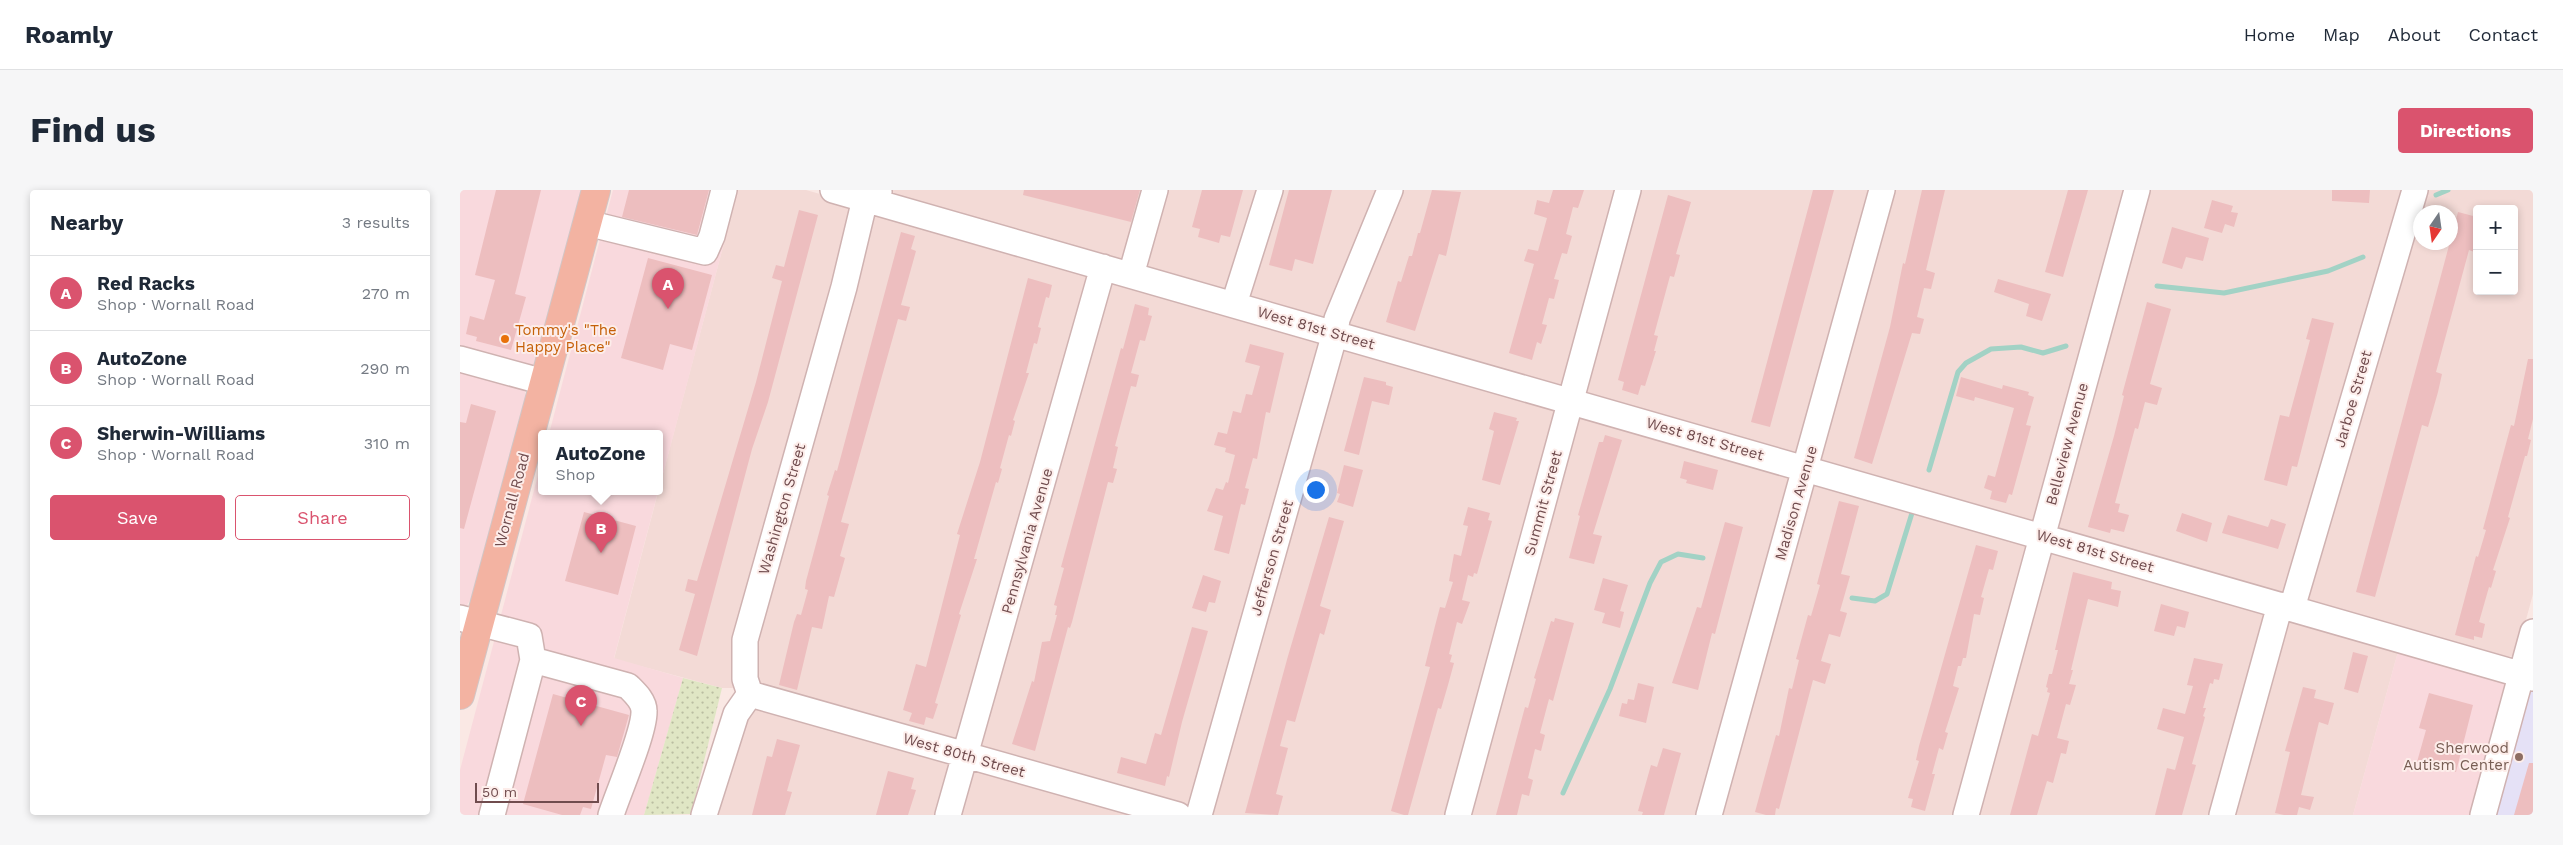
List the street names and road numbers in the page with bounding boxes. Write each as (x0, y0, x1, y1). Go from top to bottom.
street label: West 81st Street (1255, 303, 1378, 354)
street label: Jarboe Street (2331, 348, 2376, 450)
street label: Belleview Avenue (2042, 381, 2092, 507)
street label: West 81st Street (1644, 414, 1767, 465)
street label: Washington Street (755, 441, 810, 577)
street label: Madison Avenue (1771, 444, 1821, 562)
street label: Summit Street (1520, 448, 1566, 557)
street label: Wornall Road (491, 451, 533, 549)
street label: Pennsylvania Avenue (998, 466, 1056, 616)
street label: Jefferson Street (1247, 497, 1297, 618)
street label: West 81st Street (2034, 526, 2157, 577)
street label: West 80th Street (901, 729, 1028, 781)

